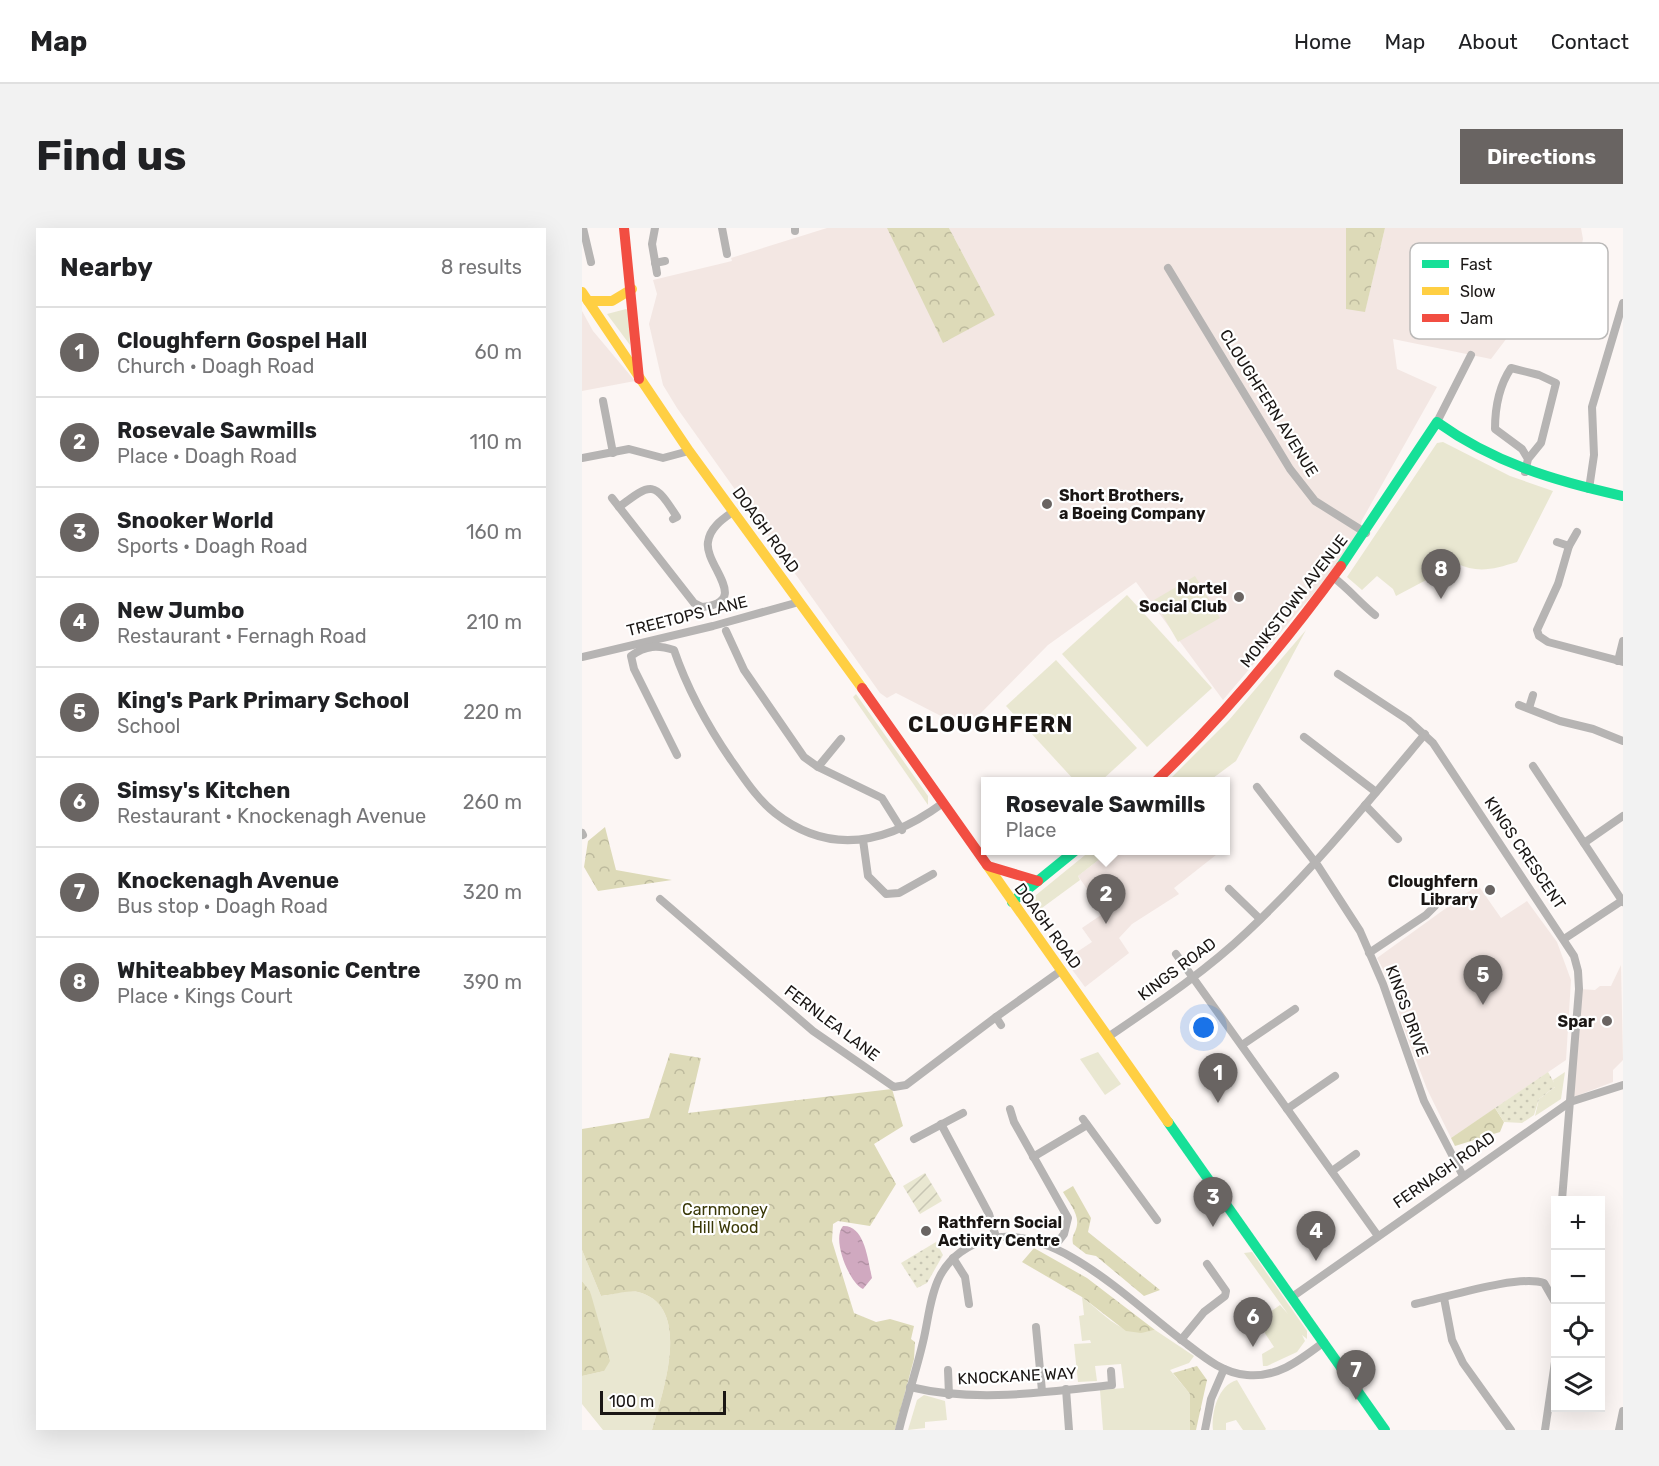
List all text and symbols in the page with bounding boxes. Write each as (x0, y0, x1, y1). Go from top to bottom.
text: Map (30, 25, 87, 58)
text: Home (1294, 29, 1351, 54)
text: Map (1384, 29, 1425, 54)
text: About (1458, 29, 1518, 54)
text: Contact (1551, 29, 1629, 54)
button: Directions (1460, 129, 1623, 184)
text: Find us (36, 131, 187, 181)
legend (1410, 243, 1608, 339)
text: Nearby (60, 252, 153, 283)
text: 8 results (441, 255, 522, 279)
text: Fast (1460, 255, 1492, 274)
text: Slow (1460, 282, 1496, 301)
text: Jam (1460, 309, 1493, 328)
street label: CLOUGHFERN AVENUE (1216, 326, 1322, 480)
text: Cloughfern Gospel Hall (117, 327, 367, 354)
text: 1 (75, 340, 84, 364)
text: 60 m (475, 340, 522, 364)
text: Church · Doagh Road (117, 354, 314, 378)
text: Rosevale Sawmills (117, 417, 317, 444)
text: 2 (73, 430, 86, 454)
text: 110 m (470, 430, 522, 454)
text: Place · Doagh Road (117, 444, 297, 468)
street label: DOAGH ROAD (729, 483, 803, 577)
place label: Short Brothers, a Boeing Company (1059, 486, 1206, 523)
marker: Short Brothers, a Boeing Company (1040, 497, 1054, 511)
text: Snooker World (117, 507, 274, 534)
text: 3 (73, 520, 86, 544)
text: 160 m (466, 520, 522, 544)
street label: MONKSTOWN AVENUE (1236, 531, 1352, 671)
text: Sports · Doagh Road (117, 534, 308, 558)
pin: 8 (1422, 550, 1460, 599)
place label: Nortel Social Club (1139, 579, 1227, 616)
marker: Nortel Social Club (1232, 590, 1246, 604)
street label: TREETOPS LANE (625, 592, 749, 640)
text: New Jumbo (117, 597, 244, 624)
text: 4 (73, 610, 86, 634)
text: 210 m (466, 610, 522, 634)
text: Restaurant · Fernagh Road (117, 624, 367, 648)
text: King's Park Primary School (117, 687, 409, 714)
text: 5 (73, 700, 86, 724)
text: 220 m (463, 700, 522, 724)
district label: CLOUGHFERN (908, 711, 1074, 738)
text: School (117, 714, 180, 738)
text: Simsy's Kitchen (117, 777, 290, 804)
popup (981, 777, 1230, 855)
text: 6 (73, 790, 86, 814)
text: 260 m (463, 790, 522, 814)
text: Rosevale Sawmills (1006, 791, 1205, 818)
street label: KINGS CRESCENT (1480, 793, 1570, 913)
text: Restaurant · Knockenagh Avenue (117, 804, 426, 828)
text: Place (1006, 818, 1057, 842)
text: Knockenagh Avenue (117, 867, 339, 894)
place label: Cloughfern Library (1388, 872, 1478, 909)
pin: 2 (1086, 874, 1126, 924)
street label: DOAGH ROAD (1011, 879, 1085, 973)
text: 7 (74, 880, 85, 904)
text: 320 m (463, 880, 522, 904)
marker: Cloughfern Library (1483, 883, 1497, 897)
text: Bus stop · Doagh Road (117, 894, 328, 918)
street label: KINGS ROAD (1134, 934, 1220, 1004)
pin: 5 (1464, 956, 1502, 1005)
text: Whiteabbey Masonic Centre (117, 957, 420, 984)
street label: KINGS DRIVE (1382, 963, 1432, 1059)
text: 8 (73, 970, 86, 994)
text: 390 m (463, 970, 522, 994)
street label: FERNLEA LANE (781, 981, 883, 1065)
text: Place · Kings Court (117, 984, 293, 1008)
place label: Spar (1558, 1012, 1596, 1031)
your location (1189, 1013, 1218, 1042)
marker: Spar (1600, 1014, 1614, 1028)
pin: 1 (1198, 1054, 1238, 1103)
street label: FERNAGH ROAD (1389, 1128, 1499, 1212)
pin: 3 (1194, 1178, 1232, 1227)
map controls (1551, 1196, 1605, 1412)
button: + (1551, 1196, 1605, 1250)
park label: Carnmoney Hill Wood (682, 1200, 768, 1237)
pin: 4 (1296, 1212, 1336, 1261)
place label: Rathfern Social Activity Centre (938, 1213, 1062, 1250)
marker: Rathfern Social Activity Centre (919, 1224, 933, 1238)
button: − (1551, 1250, 1605, 1304)
pin: 6 (1234, 1298, 1272, 1347)
button: locate (1551, 1304, 1605, 1358)
pin: 7 (1336, 1350, 1376, 1400)
button: layers (1551, 1358, 1605, 1412)
street label: KNOCKANE WAY (957, 1363, 1077, 1389)
scale bar (600, 1388, 726, 1416)
text: 100 m (609, 1392, 654, 1411)

